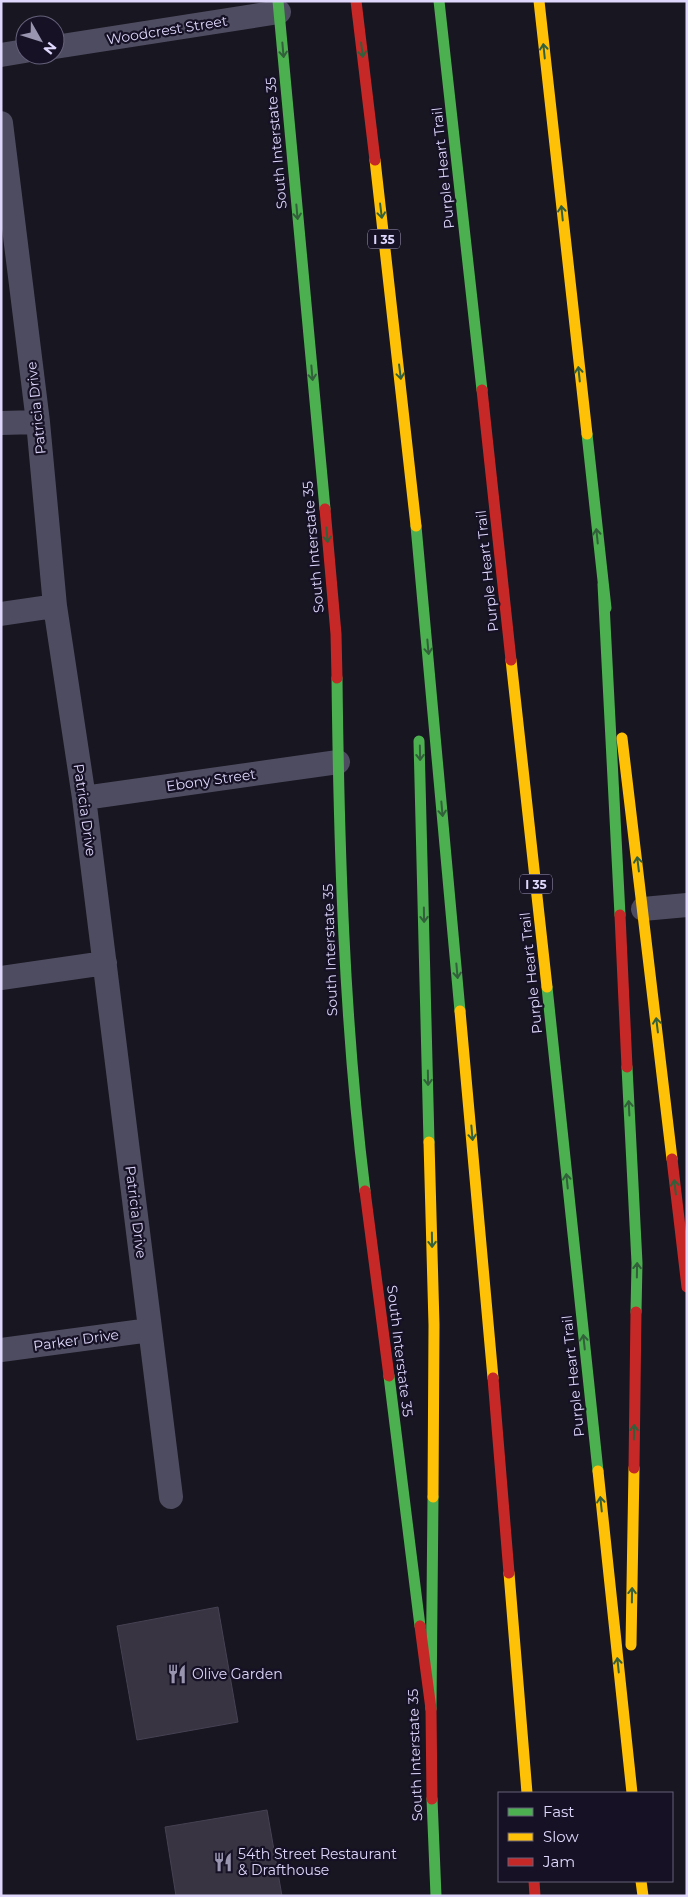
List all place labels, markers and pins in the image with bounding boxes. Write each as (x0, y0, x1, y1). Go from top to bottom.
restaurant icon: Olive Garden (166, 1663, 188, 1685)
place label: Olive Garden (192, 1665, 283, 1683)
place label: 54th Street Restaurant & Drafthouse (238, 1845, 397, 1879)
restaurant icon: 54th Street Restaurant & Drafthouse (212, 1851, 234, 1873)

